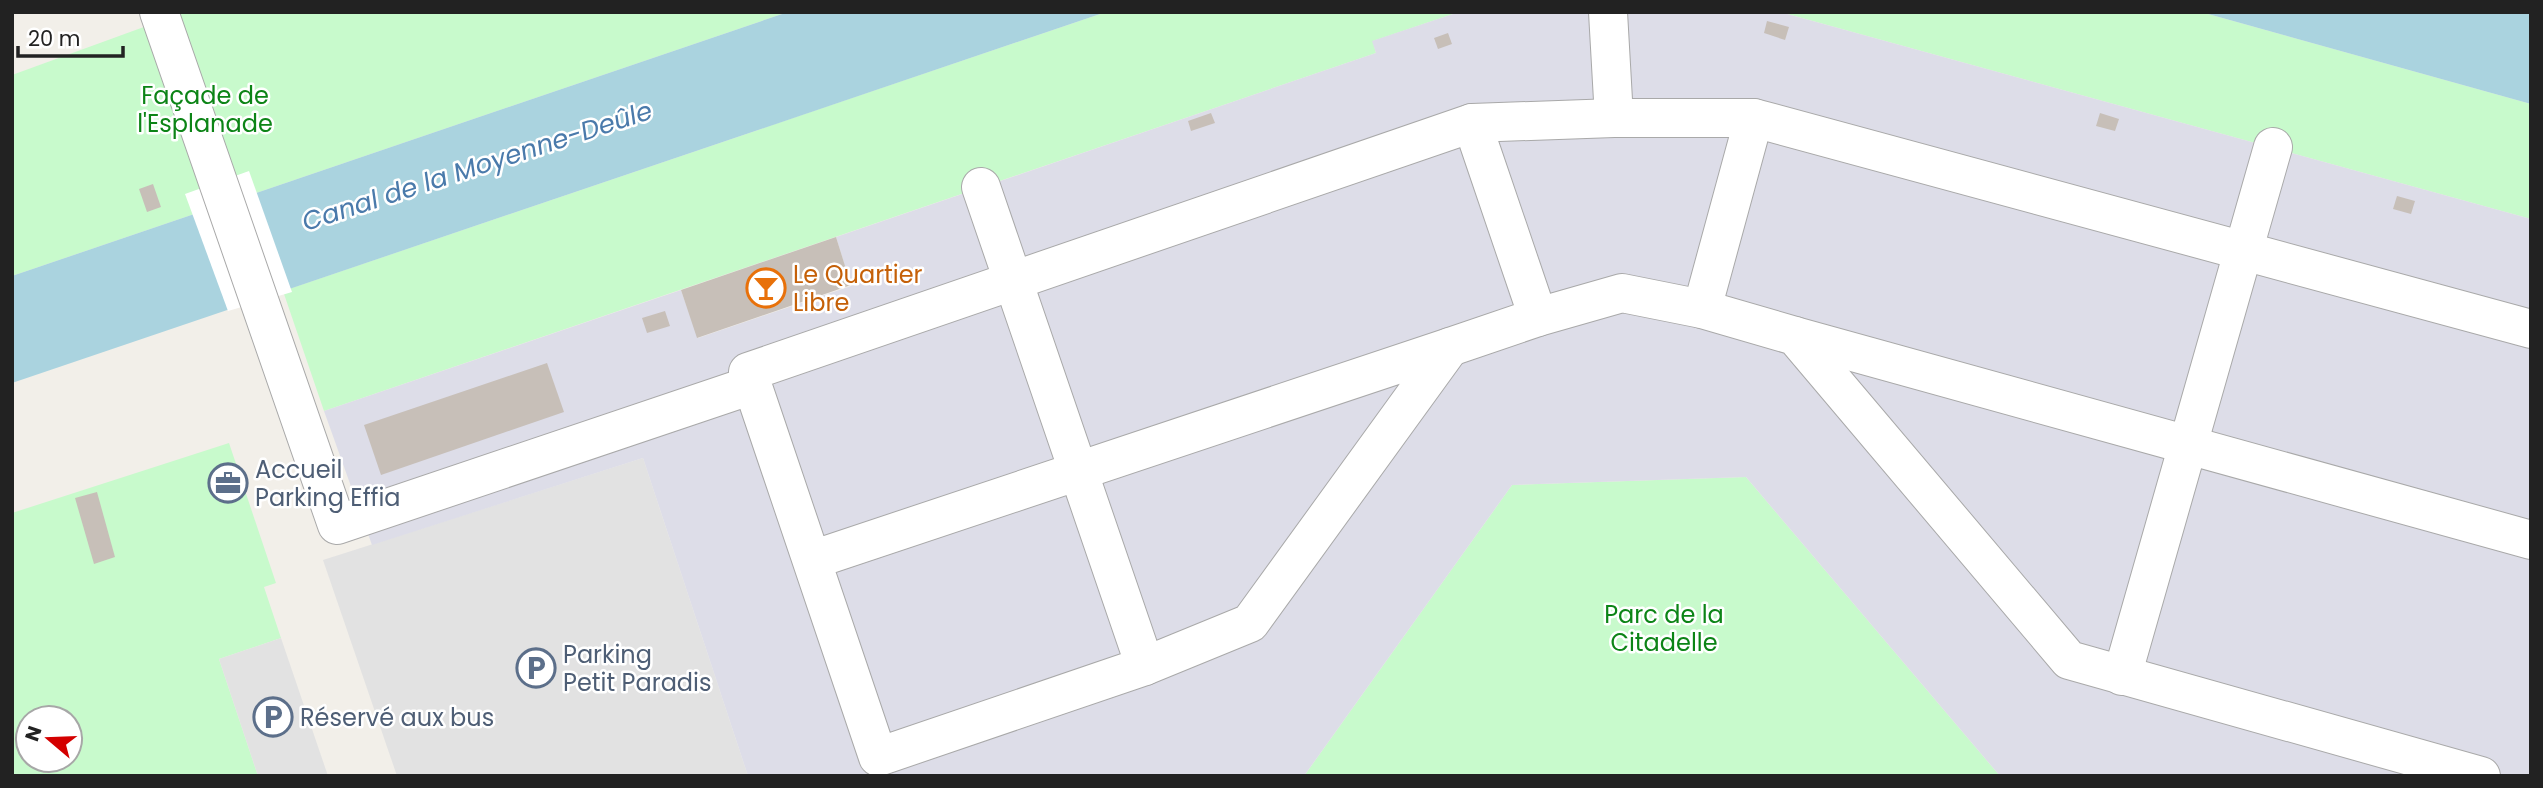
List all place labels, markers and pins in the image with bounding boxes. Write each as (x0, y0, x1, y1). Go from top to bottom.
place label: Le Quartier Libre (793, 258, 923, 319)
bar icon: Le Quartier Libre (745, 267, 787, 309)
place label: Accueil Parking Effia (255, 453, 401, 514)
office icon: Accueil Parking Effia (207, 462, 249, 504)
place label: Parking Petit Paradis (563, 638, 712, 699)
parking icon: Parking Petit Paradis (515, 647, 557, 689)
parking icon: Réservé aux bus (252, 696, 294, 738)
place label: Réservé aux bus (300, 701, 494, 734)

